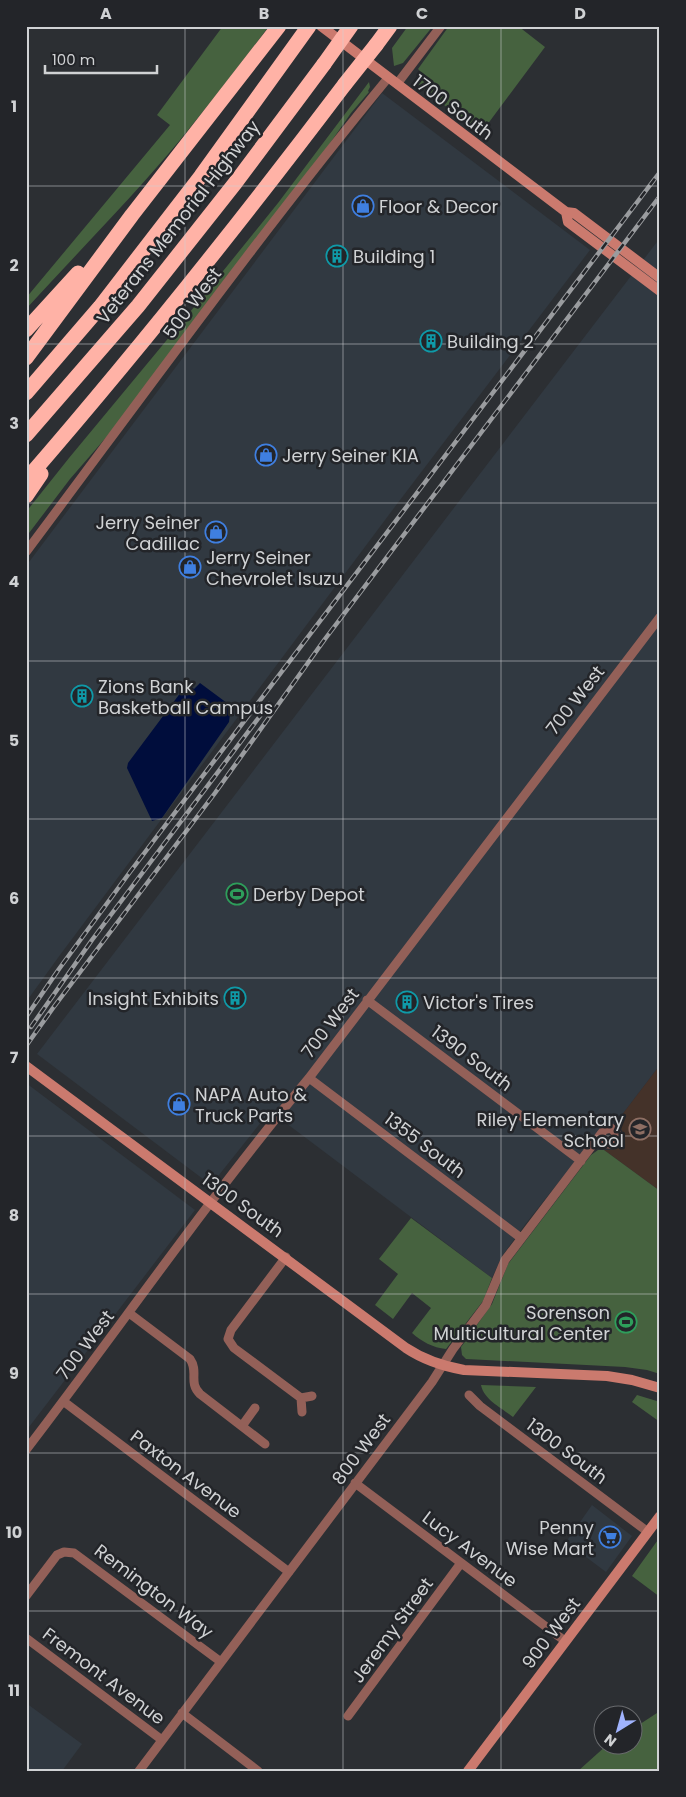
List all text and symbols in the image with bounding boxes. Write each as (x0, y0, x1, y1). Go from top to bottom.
text: A (100, 2, 112, 25)
text: B (259, 2, 269, 25)
text: C (416, 2, 428, 25)
text: D (574, 2, 586, 25)
scale bar (45, 42, 158, 74)
text: 100 m (52, 49, 95, 70)
street label: 1700 South (408, 69, 498, 145)
text: 1 (11, 95, 17, 118)
street label: Veterans Memorial Highway (90, 115, 266, 329)
shop icon: Floor & Decor (351, 194, 375, 218)
place label: Floor & Decor (379, 194, 498, 219)
building icon: Building 1 (325, 244, 349, 268)
place label: Building 1 (353, 244, 435, 269)
text: 2 (9, 254, 19, 277)
street label: 500 West (157, 262, 227, 344)
building icon: Building 2 (419, 329, 443, 353)
place label: Building 2 (447, 329, 534, 354)
text: 3 (9, 412, 19, 435)
shop icon: Jerry Seiner KIA (254, 443, 278, 467)
place label: Jerry Seiner KIA (282, 443, 419, 468)
place label: Jerry Seiner Cadillac (95, 510, 200, 556)
shop icon: Jerry Seiner Cadillac (204, 520, 228, 544)
place label: Jerry Seiner Chevrolet Isuzu (206, 545, 343, 591)
shop icon: Jerry Seiner Chevrolet Isuzu (178, 555, 202, 579)
text: 4 (9, 570, 20, 593)
street label: 700 West (540, 660, 610, 740)
place label: Zions Bank Basketball Campus (98, 674, 273, 720)
building icon: Zions Bank Basketball Campus (70, 684, 94, 708)
text: 5 (9, 729, 19, 752)
sports icon: Derby Depot (225, 882, 249, 906)
place label: Derby Depot (253, 882, 365, 907)
text: 6 (9, 887, 19, 910)
street label: 700 West (295, 983, 365, 1063)
place label: Insight Exhibits (88, 986, 219, 1011)
building icon: Insight Exhibits (223, 986, 247, 1010)
building icon: Victor's Tires (395, 990, 419, 1014)
place label: Victor's Tires (423, 990, 534, 1015)
street label: 1390 South (426, 1019, 518, 1097)
text: 7 (10, 1046, 19, 1069)
place label: NAPA Auto & Truck Parts (195, 1082, 308, 1128)
shop icon: NAPA Auto & Truck Parts (167, 1092, 191, 1116)
street label: 1355 South (379, 1106, 471, 1184)
place label: Riley Elementary School (476, 1107, 624, 1153)
school or university icon: Riley Elementary School (628, 1117, 652, 1141)
street label: 1300 South (197, 1167, 289, 1243)
text: 8 (9, 1204, 19, 1227)
place label: Sorenson Multicultural Center (434, 1300, 610, 1346)
street label: 700 West (50, 1305, 120, 1385)
sports icon: Sorenson Multicultural Center (614, 1310, 638, 1334)
text: 9 (9, 1362, 19, 1385)
street label: 800 West (326, 1408, 396, 1490)
street label: 1300 South (521, 1412, 613, 1490)
street label: Paxton Avenue (125, 1424, 247, 1524)
street label: Lucy Avenue (417, 1505, 523, 1593)
place label: Penny Wise Mart (506, 1515, 594, 1561)
text: 10 (6, 1521, 22, 1544)
supermarket icon: Penny Wise Mart (598, 1525, 622, 1549)
street label: Remington Way (89, 1538, 219, 1644)
street label: Jeremy Street (345, 1572, 439, 1688)
street label: 900 West (516, 1592, 586, 1674)
street label: Fremont Avenue (38, 1622, 170, 1730)
text: 11 (8, 1679, 20, 1702)
north arrow (594, 1704, 644, 1754)
text: N (600, 1729, 620, 1752)

